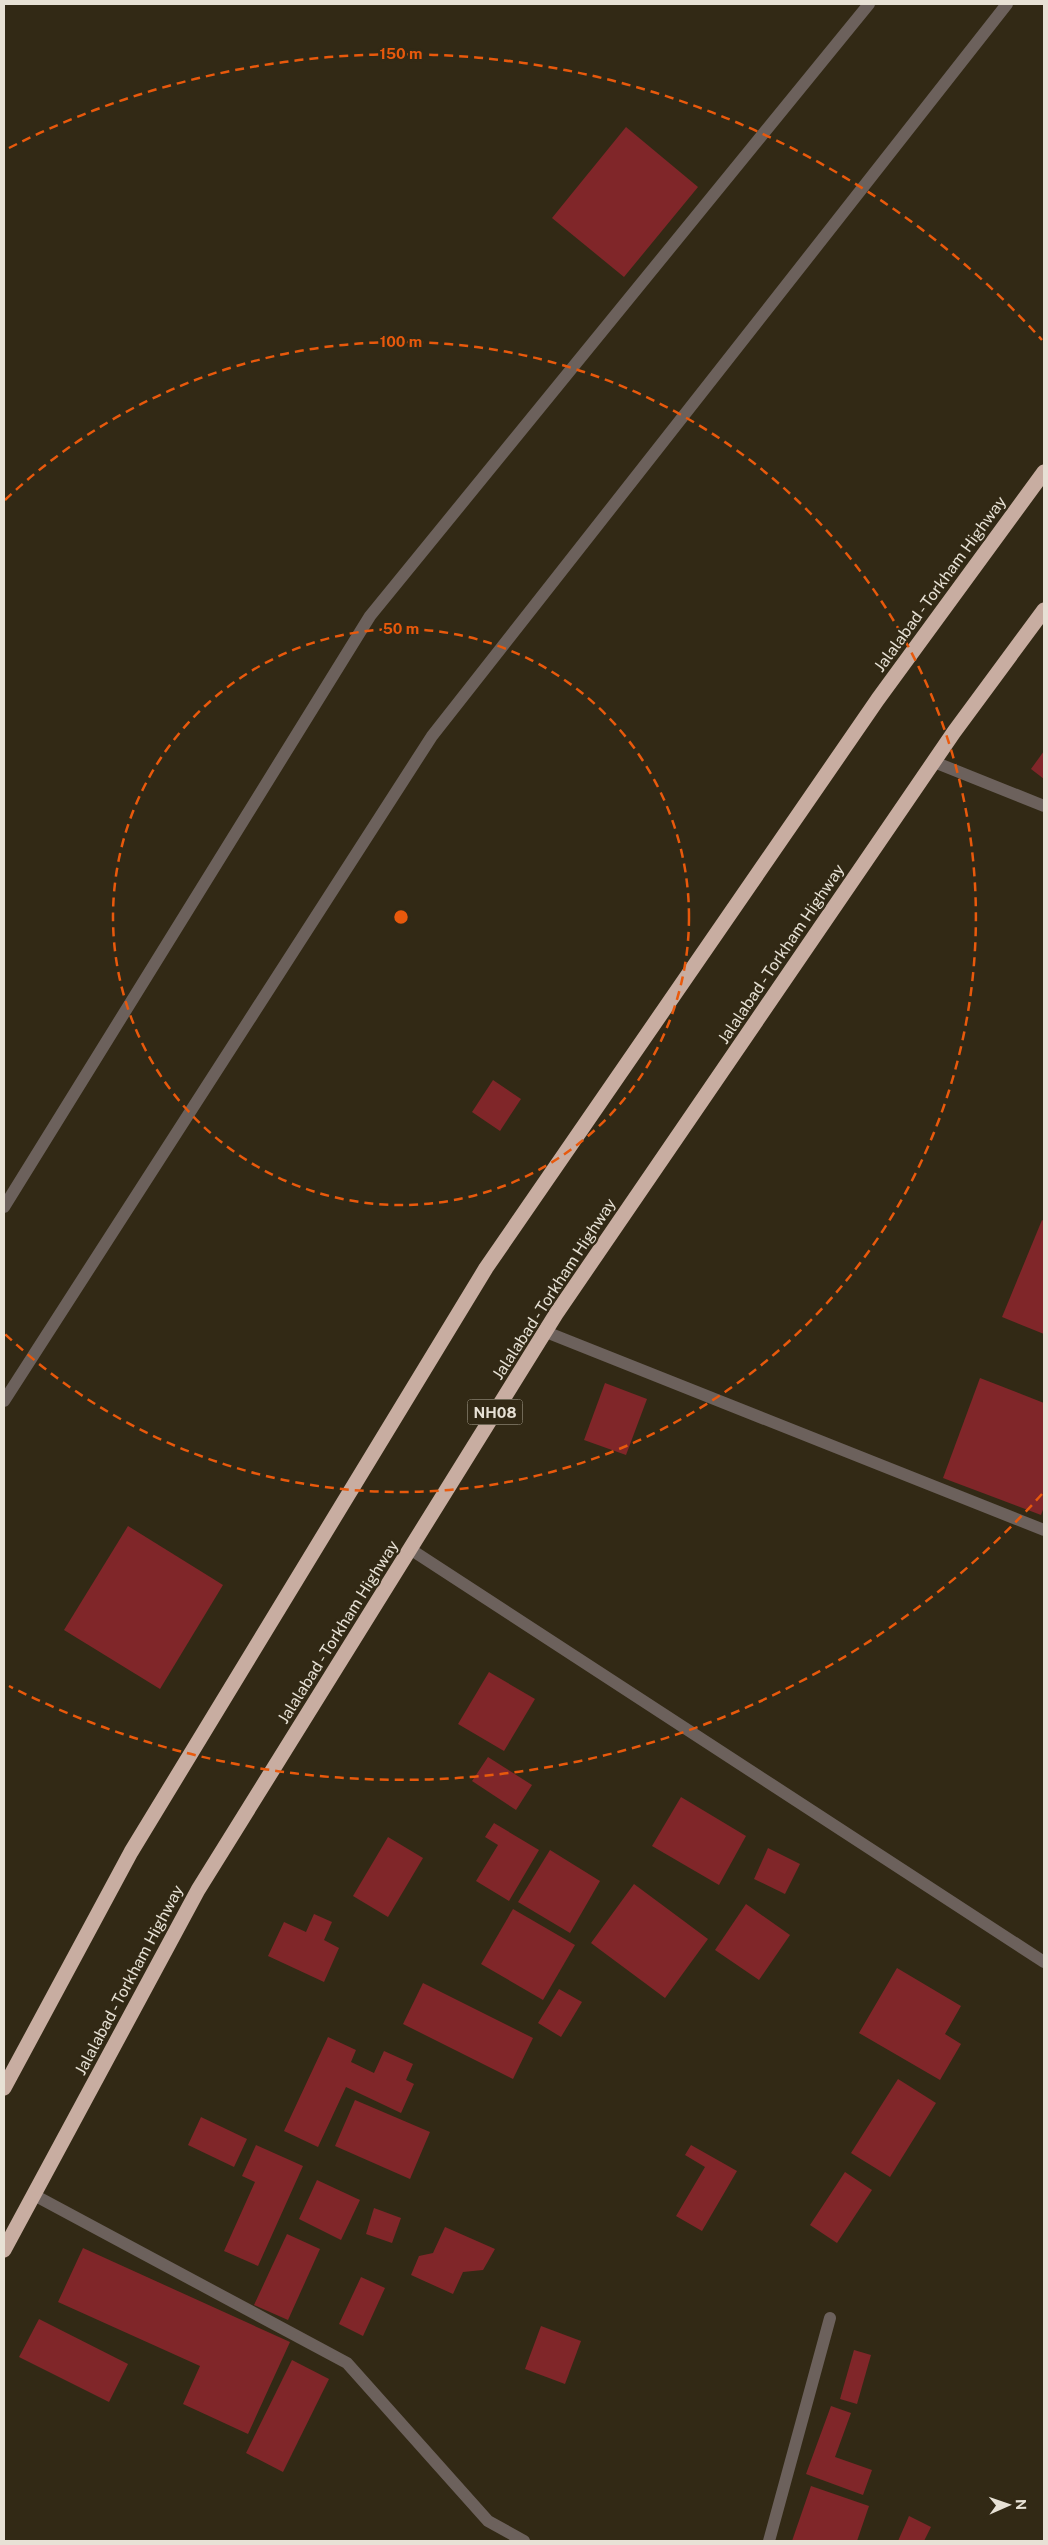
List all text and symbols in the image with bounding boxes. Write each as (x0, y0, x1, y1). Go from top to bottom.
text: 150 m (379, 45, 423, 62)
text: 100 m (380, 333, 422, 350)
street label: Jalalabad - Torkham Highway (870, 492, 1010, 676)
text: 50 m (383, 620, 419, 637)
street label: Jalalabad - Torkham Highway (714, 860, 849, 1047)
centre of rings (392, 908, 410, 926)
street label: Jalalabad - Torkham Highway (488, 1194, 620, 1383)
road number: NH08 (468, 1400, 522, 1424)
street label: Jalalabad - Torkham Highway (274, 1536, 403, 1727)
street label: Jalalabad - Torkham Highway (71, 1881, 187, 2078)
north arrow (983, 2480, 1033, 2530)
text: N (1013, 2499, 1029, 2510)

